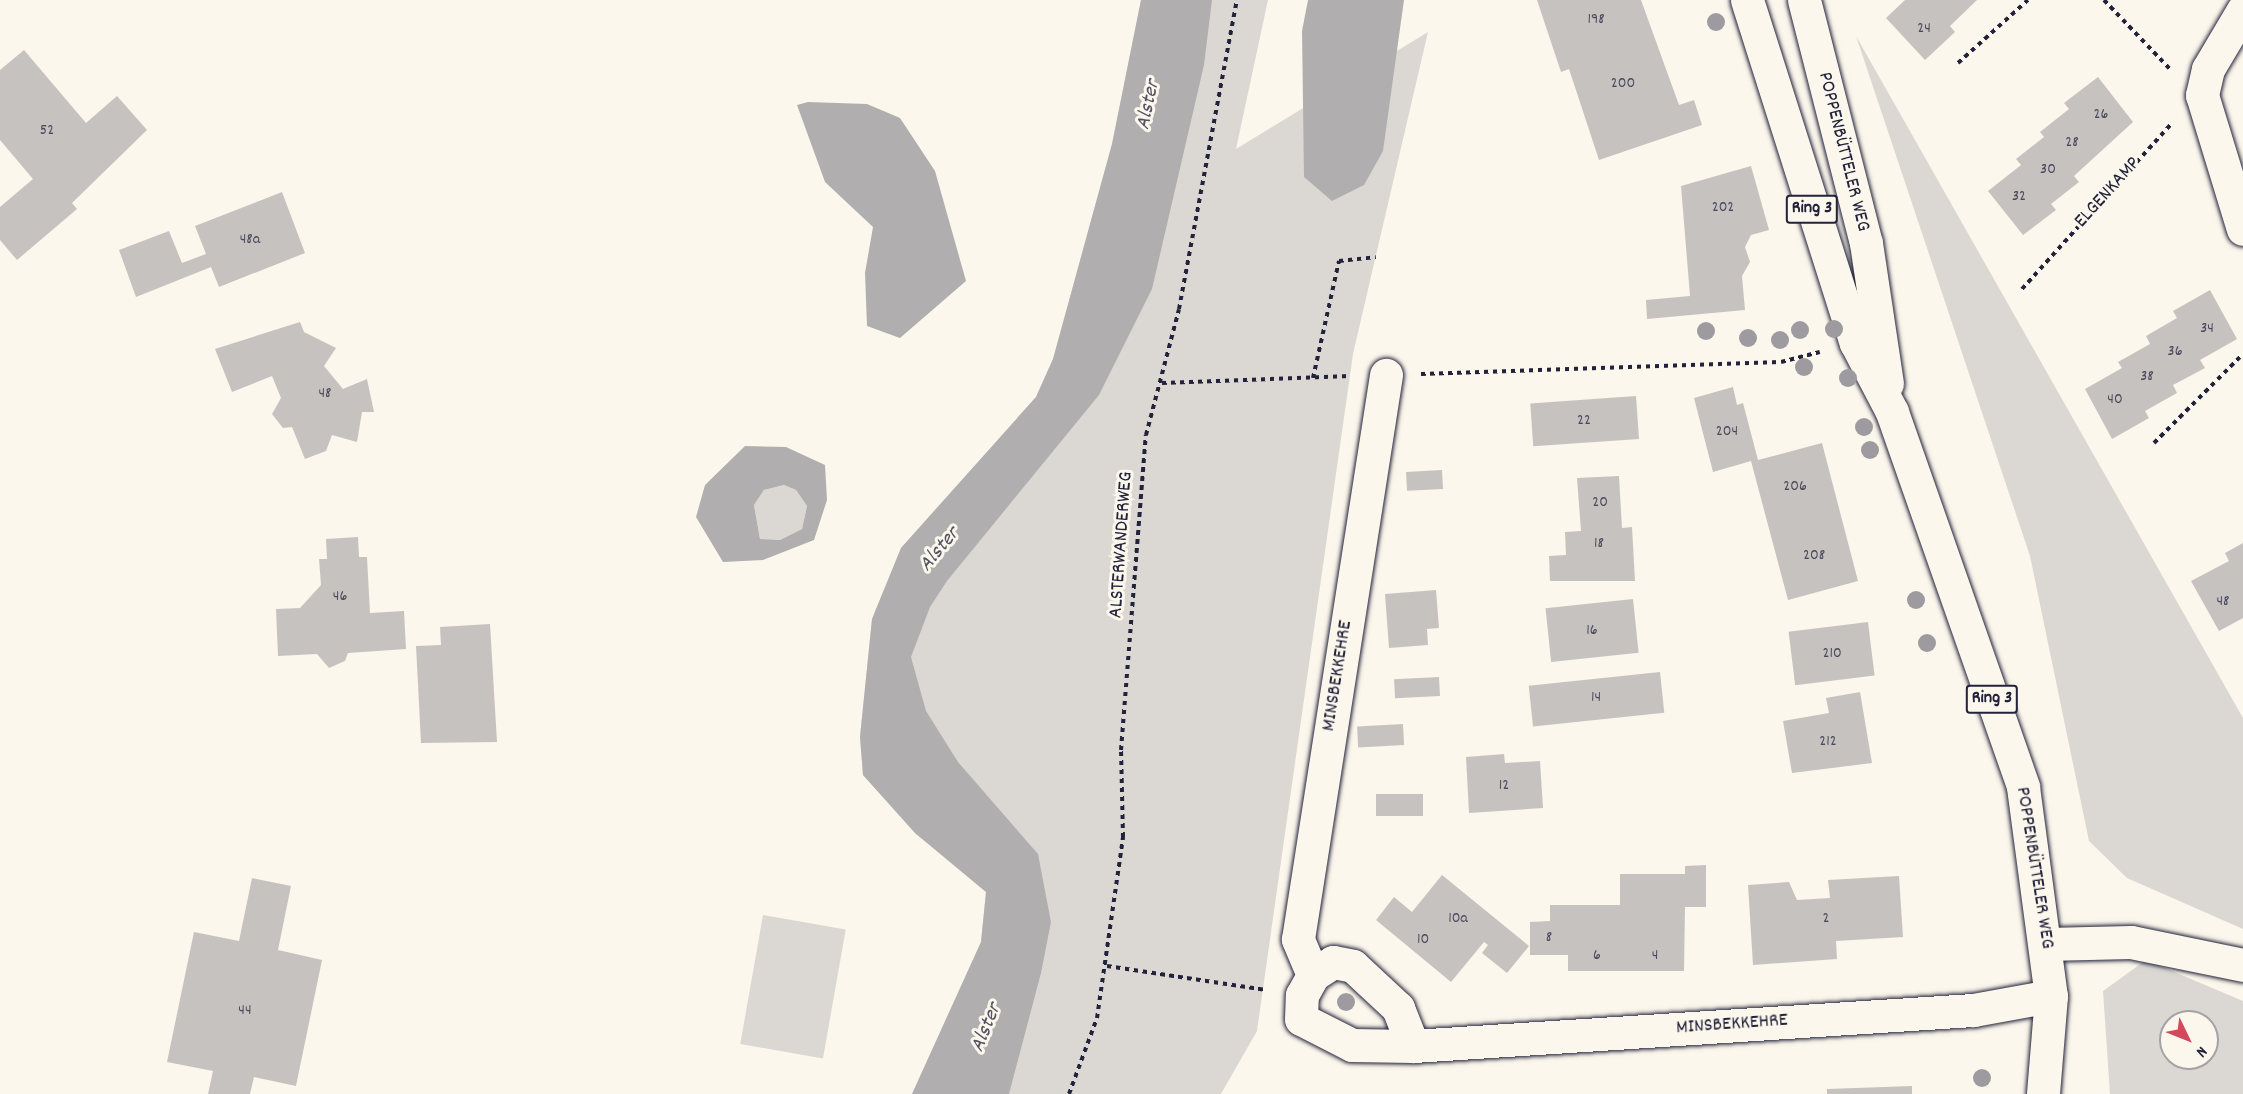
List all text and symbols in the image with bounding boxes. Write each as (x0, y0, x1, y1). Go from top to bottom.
house number: 198 (1587, 10, 1605, 30)
house number: 24 (1917, 19, 1931, 39)
street label: POPPENBÜTTELER WEG (1812, 70, 1874, 234)
house number: 200 (1611, 74, 1635, 94)
water label: Alster (1131, 78, 1167, 132)
house number: 26 (2094, 105, 2108, 125)
house number: 52 (40, 121, 54, 141)
house number: 28 (2065, 133, 2079, 153)
street label: ELGENKAMP (2070, 153, 2146, 233)
house number: 30 (2040, 160, 2056, 180)
house number: 32 (2012, 187, 2026, 207)
road number: Ring 3 (1785, 194, 1839, 224)
house number: 202 (1712, 198, 1734, 218)
house number: 48a (240, 230, 260, 250)
house number: 34 (2200, 319, 2214, 339)
house number: 36 (2168, 342, 2182, 362)
house number: 38 (2140, 367, 2154, 387)
house number: 48 (318, 384, 332, 404)
house number: 40 (2107, 390, 2123, 410)
house number: 22 (1577, 411, 1591, 431)
house number: 204 (1716, 422, 1738, 442)
street label: ALSTERWANDERWEG (1105, 471, 1139, 619)
house number: 206 (1783, 477, 1807, 497)
house number: 20 (1592, 493, 1608, 513)
water label: Alster (914, 523, 966, 577)
house number: 18 (1594, 534, 1604, 554)
house number: 208 (1803, 546, 1825, 566)
house number: 46 (333, 587, 347, 607)
house number: 48 (2216, 592, 2230, 612)
street label: MINSBEKKEHRE (1317, 619, 1359, 733)
house number: 16 (1586, 621, 1598, 641)
house number: 210 (1822, 644, 1842, 664)
road number: Ring 3 (1965, 684, 2019, 714)
house number: 14 (1591, 688, 1601, 708)
house number: 212 (1819, 732, 1837, 752)
house number: 12 (1499, 776, 1509, 796)
street label: POPPENBÜTTELER WEG (2009, 785, 2059, 951)
house number: 10a (1448, 909, 1468, 929)
house number: 2 (1823, 909, 1829, 929)
house number: 8 (1546, 928, 1552, 948)
house number: 10 (1417, 930, 1429, 950)
house number: 6 (1593, 946, 1601, 966)
house number: 4 (1652, 946, 1658, 966)
water label: Alster (966, 1000, 1008, 1056)
house number: 44 (238, 1001, 252, 1021)
street label: MINSBEKKEHRE (1675, 1009, 1789, 1041)
north arrow (2159, 1010, 2219, 1070)
text: N (2190, 1041, 2212, 1062)

